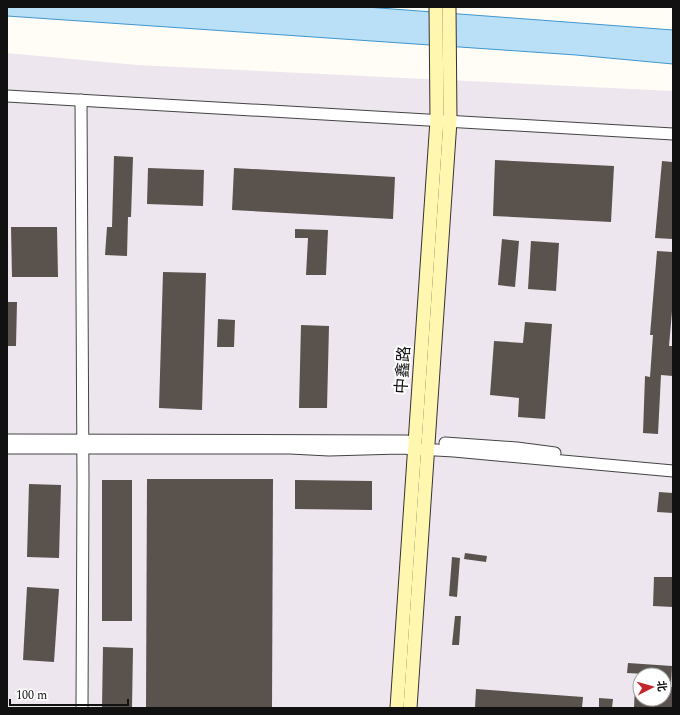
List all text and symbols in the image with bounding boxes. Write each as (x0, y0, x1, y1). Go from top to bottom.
street label: 中鑫路 (389, 345, 417, 395)
north arrow (632, 667, 672, 707)
text: 北 (652, 680, 670, 692)
scale bar (10, 681, 128, 707)
text: 100 m (16, 686, 47, 705)

